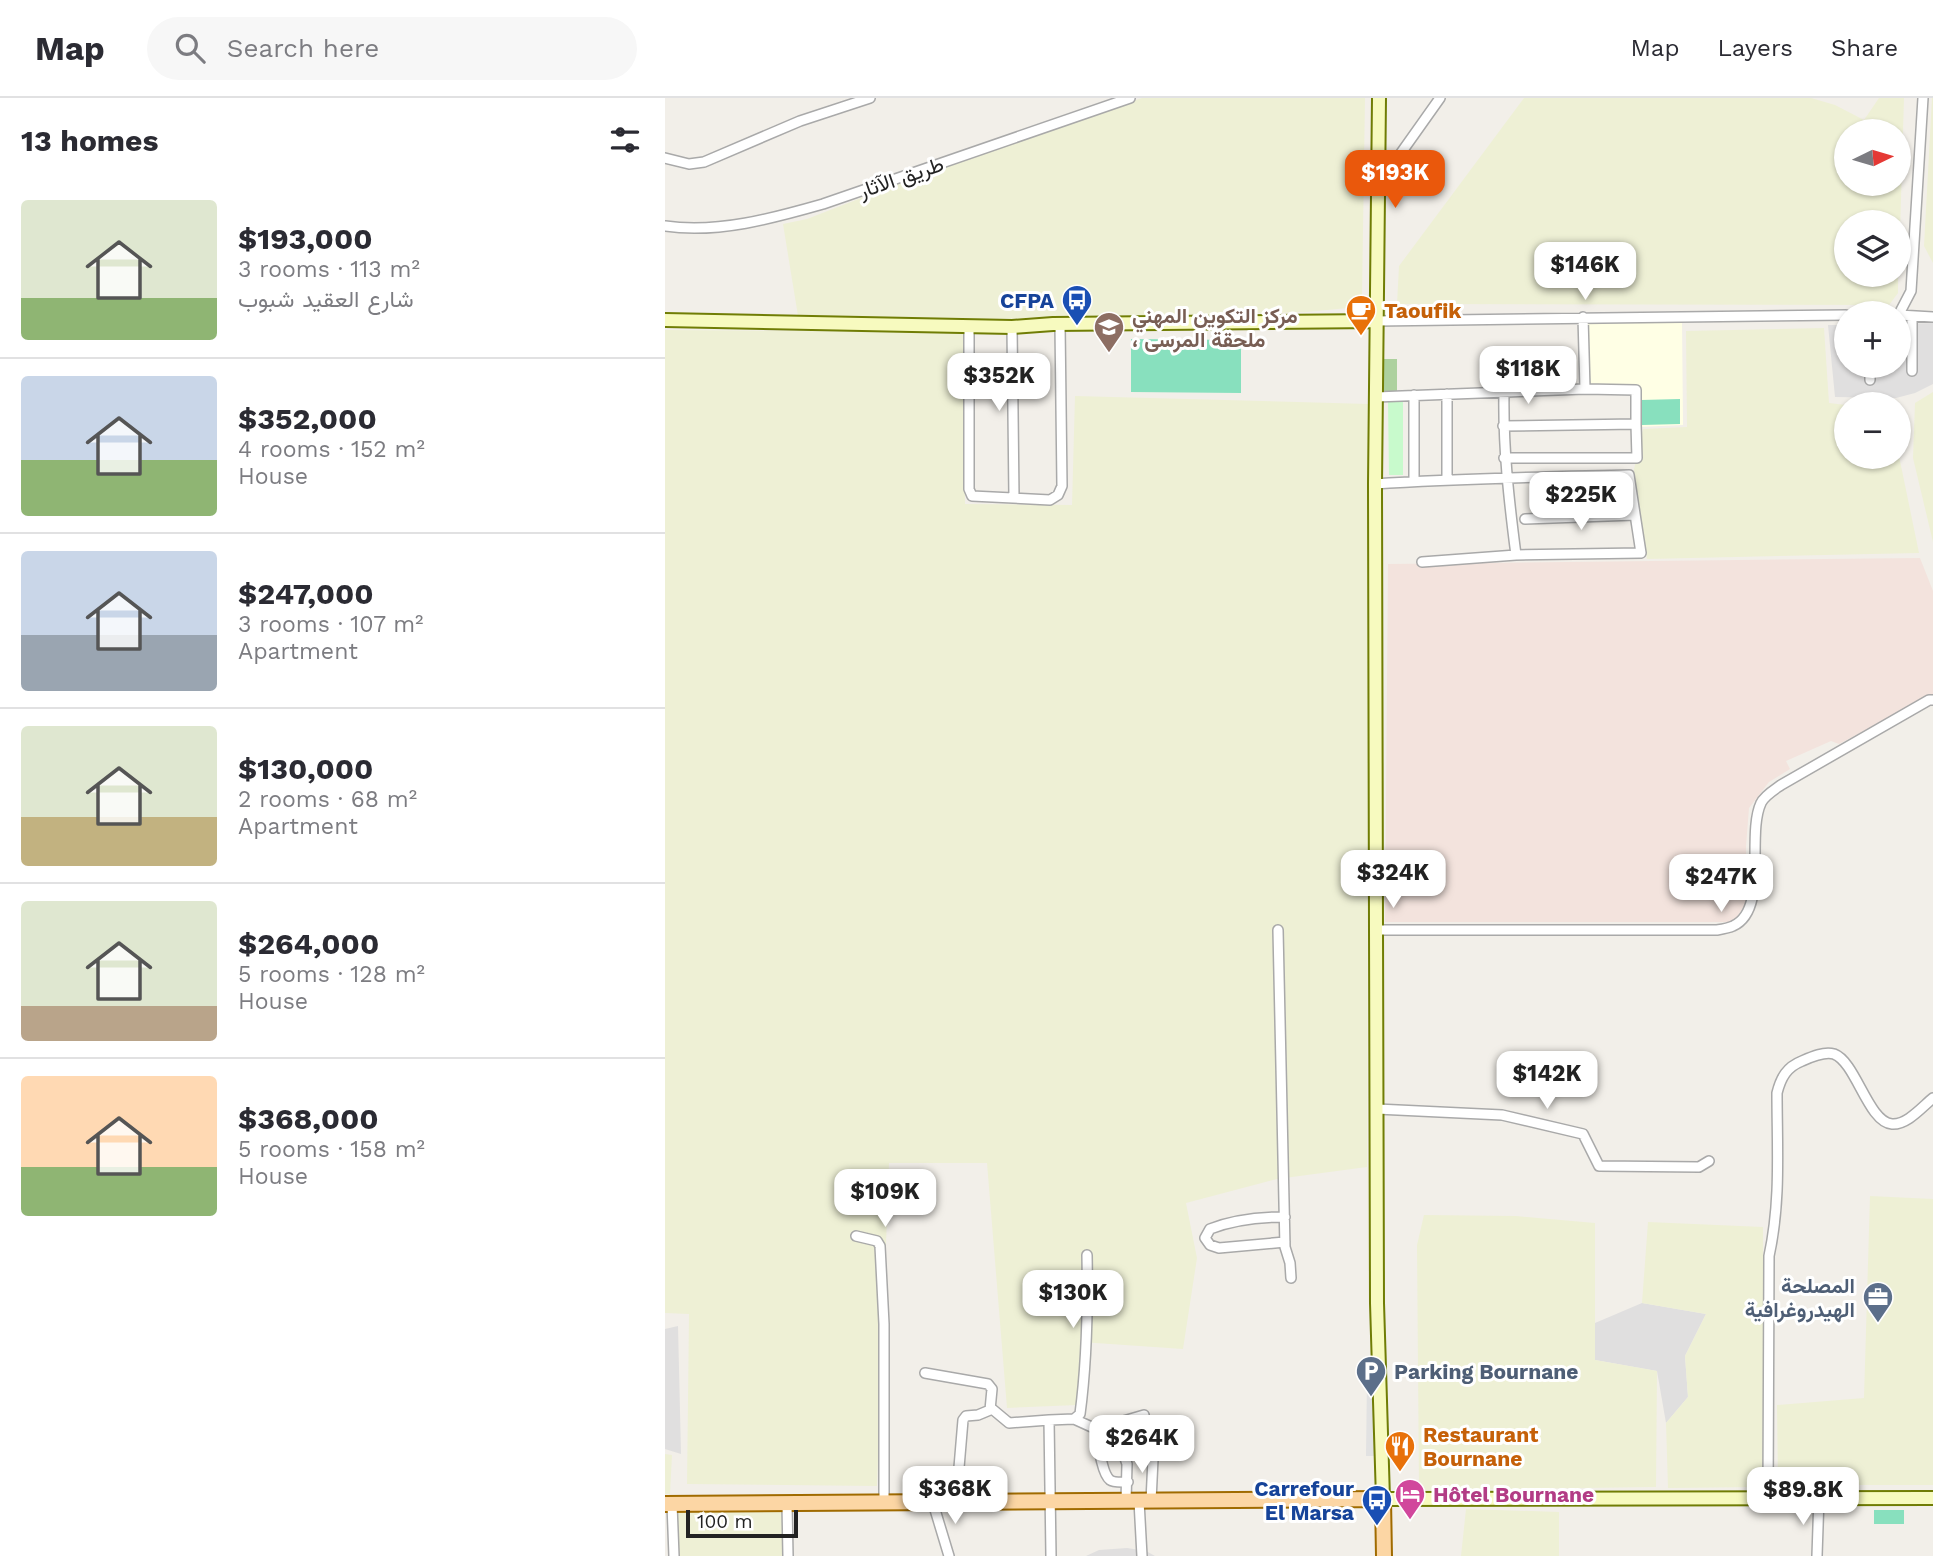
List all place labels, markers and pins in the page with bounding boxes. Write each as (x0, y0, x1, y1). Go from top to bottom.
pin: $193K (1346, 150, 1444, 210)
pin: $146K (1536, 242, 1634, 302)
bus stop icon: CFPA (1060, 283, 1094, 327)
place label: CFPA (1000, 288, 1055, 313)
cafe icon: Taoufik (1344, 293, 1378, 337)
place label: Taoufik (1384, 298, 1462, 323)
place label: مركز التكوين المهني ، ملحقة المرسى (1132, 303, 1298, 353)
school or university icon: مركز التكوين المهني ، ملحقة المرسى (1092, 310, 1126, 354)
pin: $118K (1479, 346, 1577, 406)
pin: $352K (950, 354, 1048, 413)
pin: $225K (1532, 472, 1630, 532)
pin: $324K (1344, 850, 1442, 910)
pin: $247K (1672, 854, 1770, 914)
pin: $142K (1498, 1052, 1596, 1111)
pin: $109K (836, 1170, 934, 1229)
pin: $130K (1024, 1270, 1122, 1330)
place label: المصلحة الهيدروغرافية (1745, 1273, 1855, 1323)
office icon: المصلحة الهيدروغرافية (1861, 1280, 1895, 1324)
parking icon: Parking Bournane (1354, 1354, 1388, 1398)
place label: Parking Bournane (1394, 1359, 1579, 1384)
pin: $264K (1093, 1416, 1191, 1475)
place label: Restaurant Bournane (1423, 1422, 1538, 1471)
restaurant icon: Restaurant Bournane (1383, 1429, 1417, 1473)
pin: $368K (906, 1466, 1004, 1526)
pin: $89.8K (1746, 1468, 1860, 1527)
place label: Carrefour El Marsa (1254, 1476, 1355, 1525)
hotel icon: Hôtel Bournane (1393, 1477, 1427, 1521)
place label: Hôtel Bournane (1433, 1482, 1594, 1507)
bus stop icon: Carrefour El Marsa (1360, 1483, 1394, 1527)

